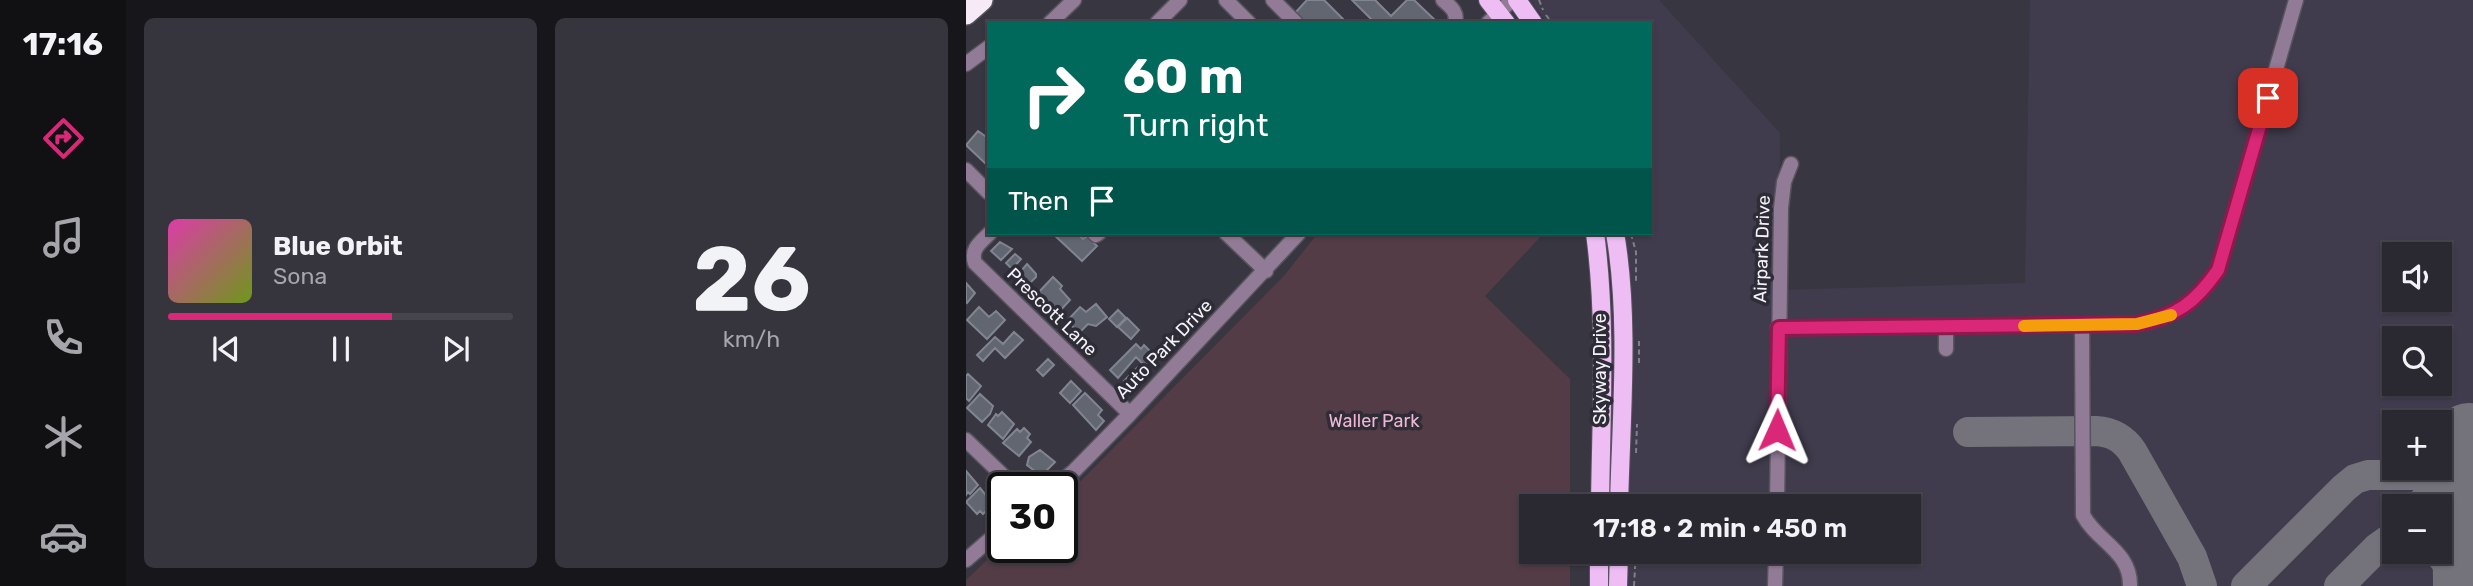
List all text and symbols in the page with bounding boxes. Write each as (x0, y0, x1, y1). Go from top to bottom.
text: 17:16 (23, 25, 103, 63)
text: 60 m (1123, 47, 1244, 105)
icon: right (1008, 49, 1099, 140)
pin (2238, 68, 2298, 128)
icon: arrive (2249, 79, 2287, 117)
text: Turn right (1123, 106, 1268, 144)
icon: directions (39, 114, 88, 163)
icon: arrive (1083, 182, 1121, 220)
text: Then (1008, 186, 1069, 217)
street label: Airpark Drive (1749, 195, 1775, 303)
icon: music (39, 213, 88, 262)
text: 26 (692, 225, 811, 333)
text: Blue Orbit (273, 231, 403, 262)
map controls (2382, 242, 2452, 564)
button: sound (2382, 242, 2452, 312)
text: Sona (273, 262, 327, 290)
street label: Prescott Lane (1002, 263, 1102, 361)
street label: Auto Park Drive (1111, 295, 1217, 403)
icon: phone (39, 313, 88, 362)
street label: Skyway Drive (1589, 313, 1611, 425)
text: km/h (723, 325, 780, 353)
button: search (2382, 326, 2452, 396)
icon: previous (207, 330, 245, 368)
icon: pause (322, 330, 360, 368)
icon: next (437, 330, 475, 368)
position arrow (1740, 393, 1814, 467)
park label: Waller Park (1328, 410, 1420, 432)
button: + (2382, 410, 2452, 480)
icon: climate (39, 412, 88, 461)
speed limit sign: 30 (987, 472, 1078, 563)
button: − (2382, 494, 2452, 564)
icon: car (39, 512, 88, 561)
text: 17:18 · 2 min · 450 m (1593, 513, 1847, 544)

